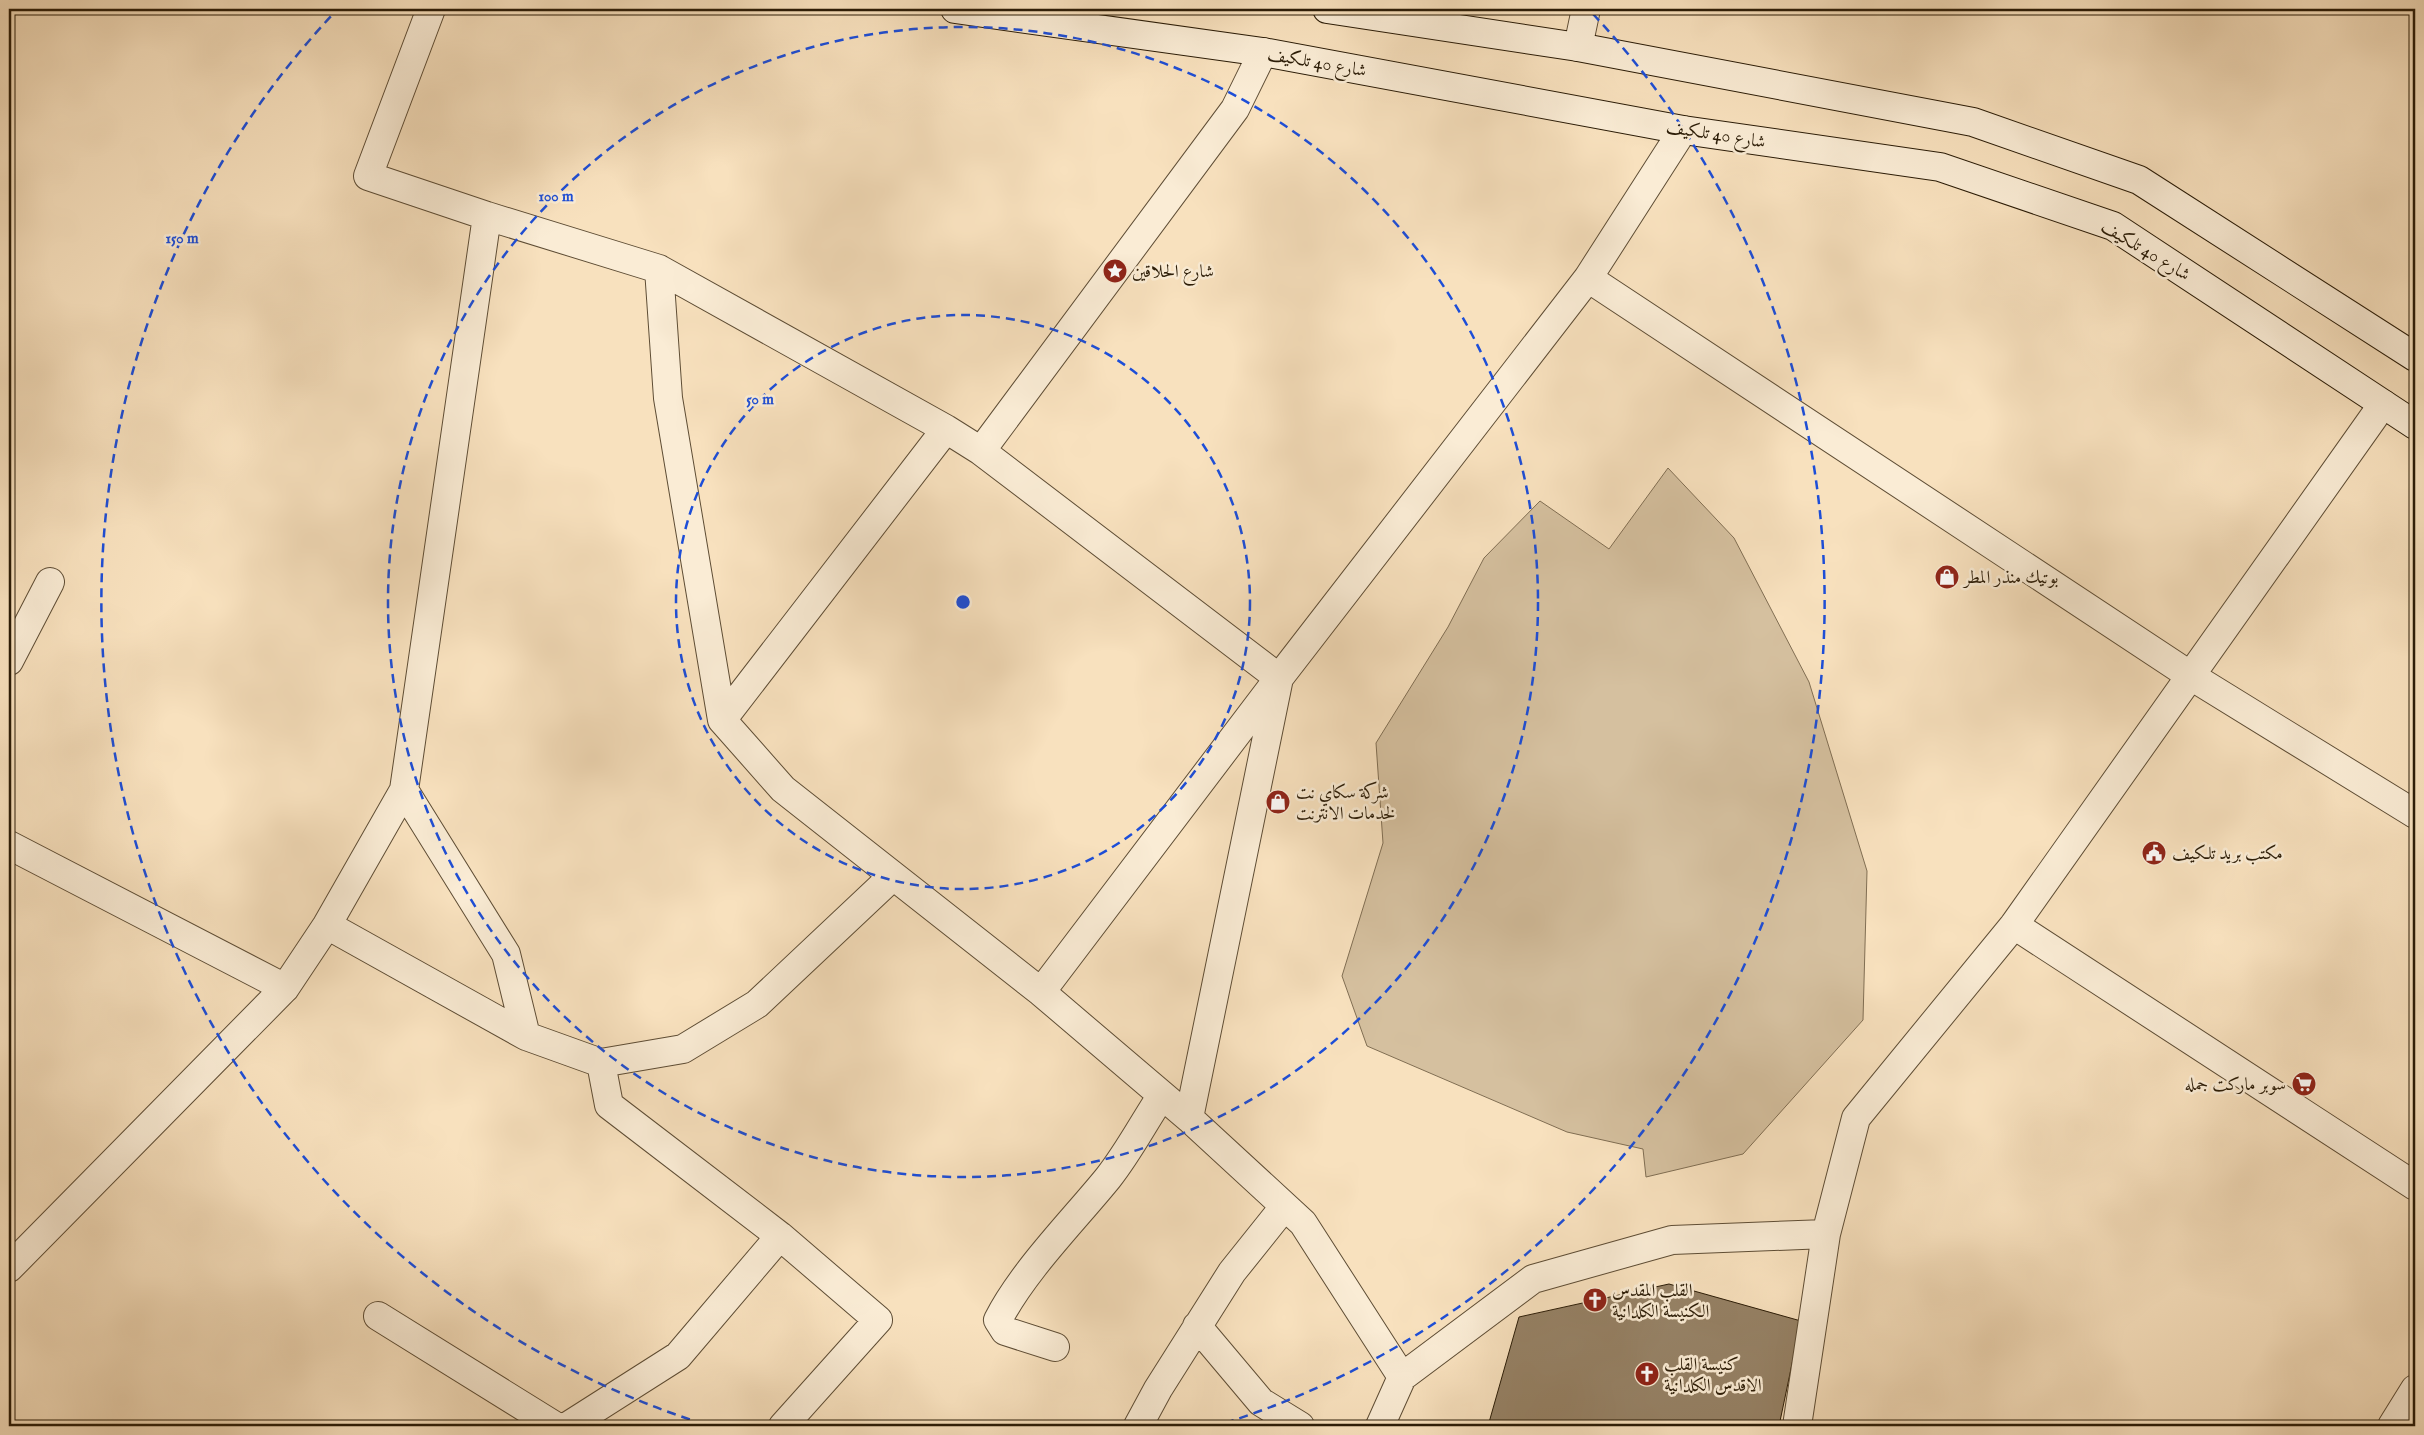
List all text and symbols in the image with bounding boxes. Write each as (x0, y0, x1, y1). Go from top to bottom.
street label: شارع 40 تلكيف (1265, 43, 1368, 85)
street label: شارع 40 تلكيف (1664, 116, 1767, 157)
text: 100 m (538, 187, 574, 206)
street label: شارع 40 تلكيف (2095, 216, 2194, 289)
text: 150 m (165, 229, 199, 248)
place icon: شارع الحلاقين (1102, 258, 1128, 284)
place label: شارع الحلاقين (1132, 261, 1214, 286)
text: 50 m (746, 390, 774, 409)
shop icon: بوتيك منذر المطر (1934, 564, 1960, 590)
place label: بوتيك منذر المطر (1962, 567, 2059, 590)
centre of rings (954, 593, 972, 611)
place label: شركة سكاي نت لخدمات الانترنت (1296, 781, 1395, 826)
shop icon: شركة سكاي نت لخدمات الانترنت (1265, 789, 1291, 815)
public building icon: مكتب بريد تلكيف (2141, 840, 2167, 866)
place label: مكتب بريد تلكيف (2172, 843, 2283, 866)
supermarket icon: سوبر ماركت جمله (2291, 1071, 2317, 1097)
place label: سوبر ماركت جمله (2184, 1074, 2286, 1097)
place label: القلب المقدس الكنيسة الكلدانية (1612, 1280, 1710, 1324)
church icon: القلب المقدس الكنيسة الكلدانية (1582, 1287, 1608, 1313)
place label: كنيسة القلب الاقدس الكلدانية (1664, 1354, 1762, 1398)
church icon: كنيسة القلب الاقدس الكلدانية (1634, 1361, 1660, 1387)

